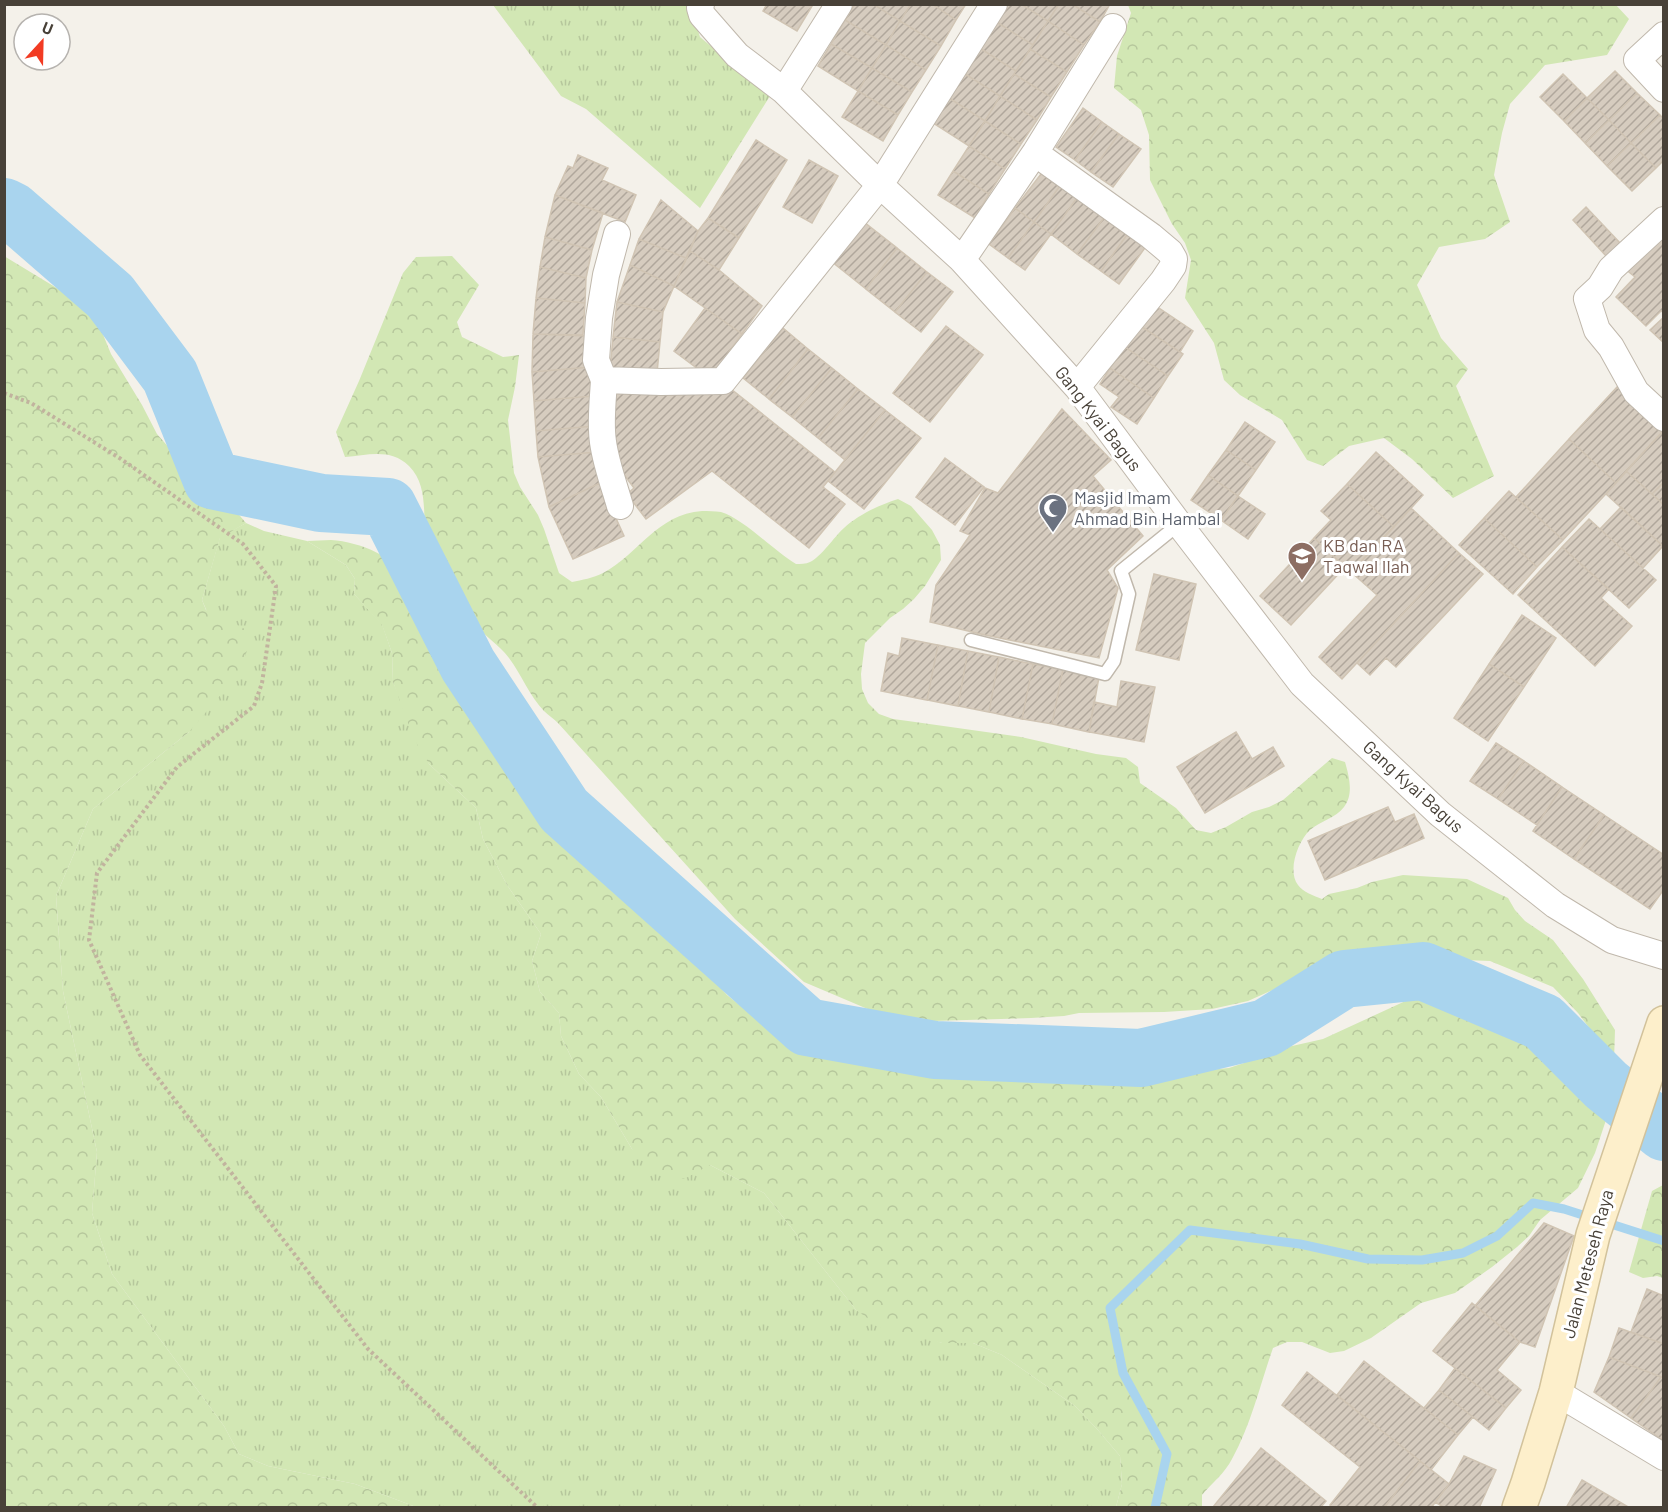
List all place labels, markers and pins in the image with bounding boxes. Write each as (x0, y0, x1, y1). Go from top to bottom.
place label: Masjid Imam Ahmad Bin Hambal (1074, 486, 1220, 529)
mosque icon: Masjid Imam Ahmad Bin Hambal (1037, 492, 1069, 534)
place label: KB dan RA Taqwal Ilah (1323, 534, 1410, 577)
school or university icon: KB dan RA Taqwal Ilah (1286, 540, 1318, 582)

